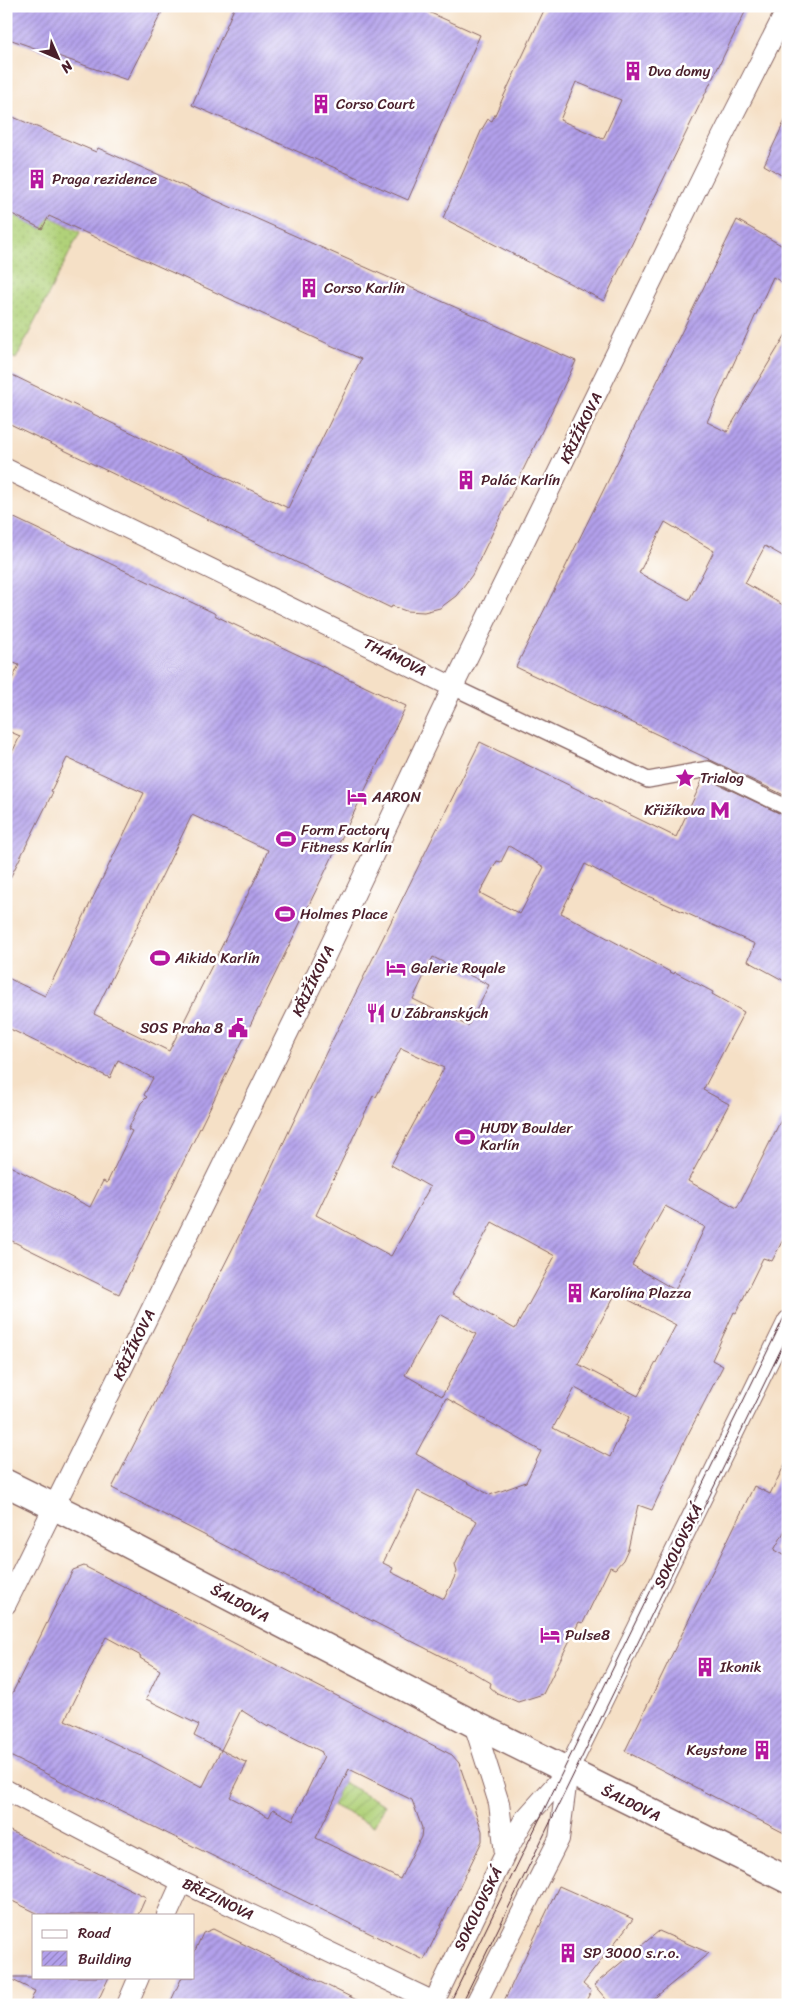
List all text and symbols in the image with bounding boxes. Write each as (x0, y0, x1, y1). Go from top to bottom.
north arrow (32, 32, 82, 82)
text: N (54, 54, 80, 79)
place label: Dva domy (648, 58, 710, 84)
building icon: Dva domy (622, 60, 644, 82)
place label: Corso Court (336, 91, 416, 117)
building icon: Corso Court (310, 93, 332, 115)
place label: Praga rezidence (52, 166, 157, 192)
building icon: Praga rezidence (26, 168, 48, 190)
place label: Corso Karlín (324, 275, 405, 301)
building icon: Corso Karlín (298, 277, 320, 299)
street label: KŘIŽÍKOVA (553, 388, 609, 468)
place label: Palác Karlín (481, 467, 560, 493)
building icon: Palác Karlín (455, 469, 477, 491)
street label: THÁMOVA (359, 631, 431, 683)
place label: Trialog (700, 765, 744, 791)
place icon: Trialog (674, 767, 696, 789)
place label: AARON (371, 784, 421, 810)
hotel icon: AARON (346, 786, 368, 808)
place label: Křižíkova (644, 797, 705, 823)
metro station icon: Křižíkova (709, 799, 731, 821)
place label: Form Factory Fitness Karlín (301, 817, 392, 860)
sports icon: Form Factory Fitness Karlín (275, 828, 297, 850)
place label: Holmes Place (300, 901, 388, 927)
sports icon: Holmes Place (274, 903, 296, 925)
street label: KŘIŽÍKOVA (285, 941, 341, 1021)
place label: Aikido Karlín (174, 945, 260, 971)
sports icon: Aikido Karlín (149, 947, 171, 969)
place label: Galerie Royale (411, 955, 506, 981)
hotel icon: Galerie Royale (385, 957, 407, 979)
place label: U Zábranských (391, 1000, 489, 1026)
restaurant icon: U Zábranských (365, 1002, 387, 1024)
place label: SOS Praha 8 (140, 1015, 223, 1041)
public building icon: SOS Praha 8 (227, 1017, 249, 1039)
place label: HUDY Boulder Karlín (480, 1115, 573, 1158)
sports icon: HUDY Boulder Karlín (454, 1126, 476, 1148)
place label: Karolína Plazza (590, 1280, 692, 1306)
building icon: Karolína Plazza (564, 1282, 586, 1304)
street label: KŘIŽÍKOVA (106, 1305, 162, 1385)
street label: SOKOLOVSKÁ (646, 1497, 711, 1593)
street label: ŠALDOVA (206, 1577, 274, 1629)
place label: Pulse8 (565, 1622, 610, 1648)
hotel icon: Pulse8 (539, 1624, 561, 1646)
place label: Ikonik (719, 1654, 762, 1680)
building icon: Ikonik (694, 1656, 716, 1678)
place label: Keystone (687, 1737, 747, 1763)
building icon: Keystone (751, 1739, 773, 1761)
street label: ŠALDOVA (597, 1777, 665, 1829)
street label: SOKOLOVSKÁ (446, 1860, 511, 1956)
street label: BŘEZINOVA (178, 1870, 258, 1928)
legend (32, 1914, 195, 1978)
text: Road (78, 1920, 111, 1946)
place label: SP 3000 s.r.o. (583, 1940, 680, 1966)
building icon: SP 3000 s.r.o. (557, 1942, 579, 1964)
text: Building (78, 1946, 132, 1972)

